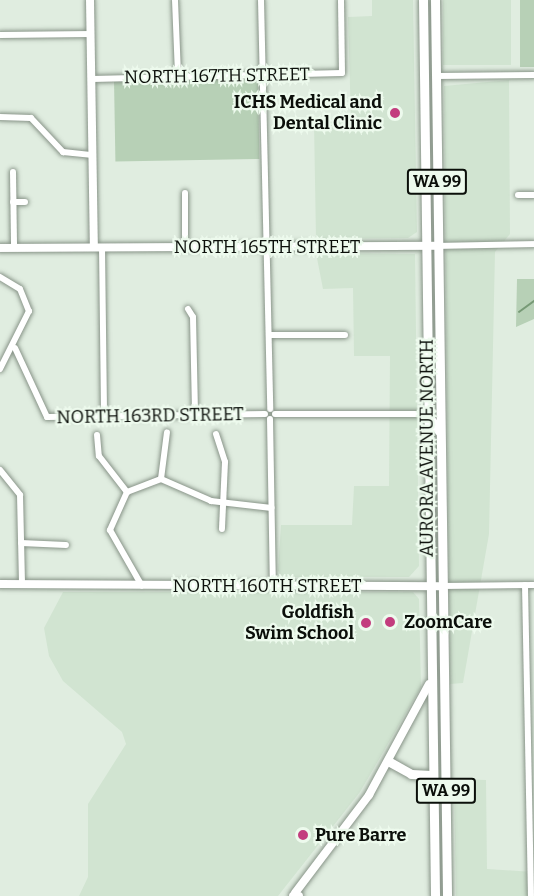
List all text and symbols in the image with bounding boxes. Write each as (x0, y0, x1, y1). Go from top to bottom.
street label: NORTH 167TH STREET (124, 64, 310, 88)
place label: ICHS Medical and Dental Clinic (234, 92, 382, 134)
marker: ICHS Medical and Dental Clinic (386, 104, 404, 122)
road number: WA 99 (406, 169, 468, 195)
street label: NORTH 165TH STREET (174, 236, 360, 258)
street label: AURORA AVENUE NORTH (416, 339, 438, 557)
street label: NORTH 163RD STREET (56, 404, 244, 428)
street label: NORTH 160TH STREET (173, 575, 361, 597)
place label: Goldfish Swim School (245, 602, 354, 644)
place label: ZoomCare (404, 611, 492, 633)
marker: ZoomCare (381, 613, 399, 631)
marker: Goldfish Swim School (359, 616, 373, 630)
road number: WA 99 (414, 778, 478, 804)
place label: Pure Barre (315, 824, 406, 846)
marker: Pure Barre (296, 828, 310, 842)

